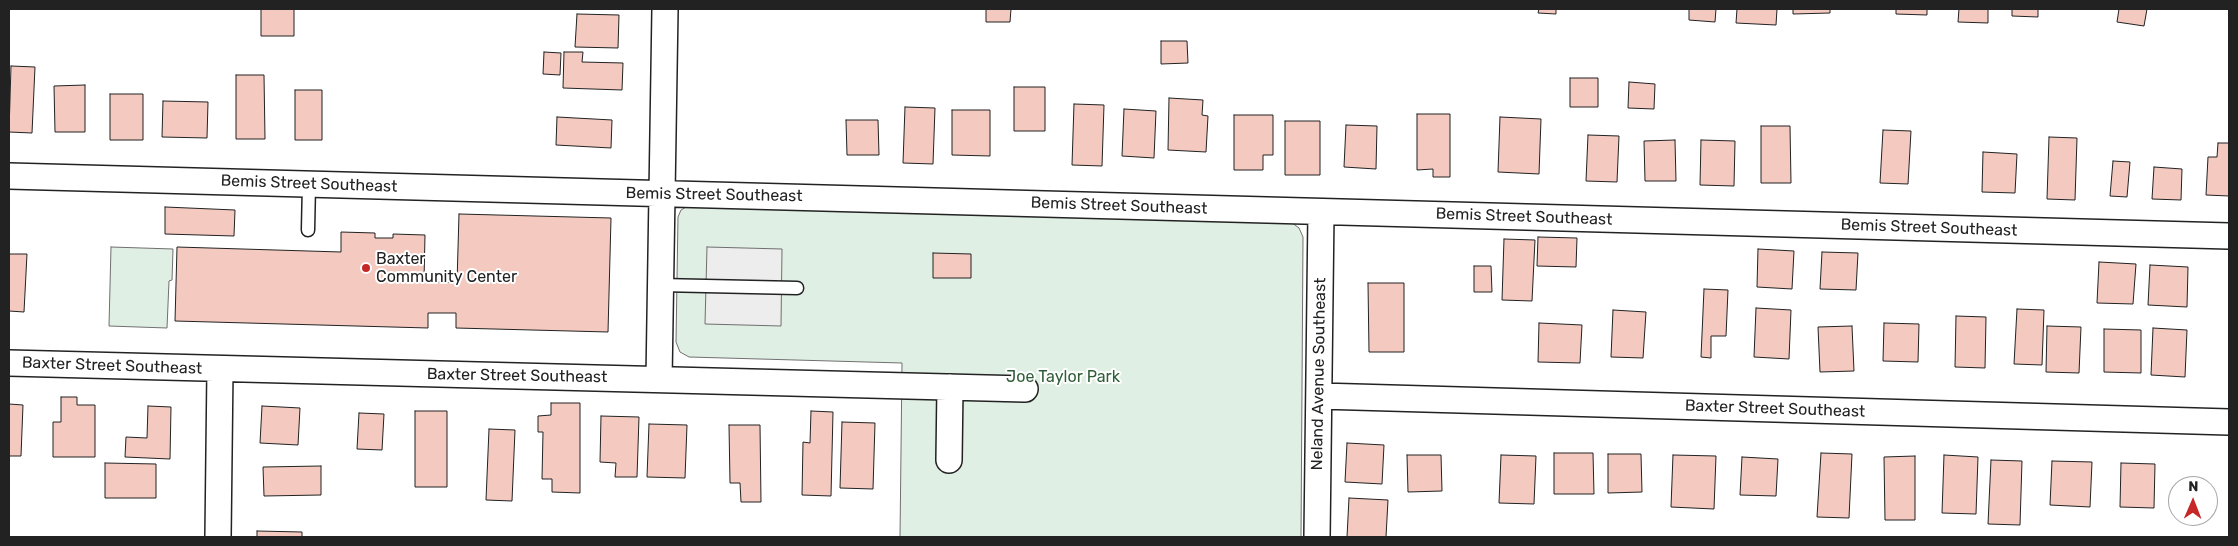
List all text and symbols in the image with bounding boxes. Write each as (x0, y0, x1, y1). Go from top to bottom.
street label: Bemis Street Southeast (220, 171, 398, 197)
street label: Bemis Street Southeast (625, 184, 803, 206)
street label: Bemis Street Southeast (1030, 193, 1208, 219)
street label: Bemis Street Southeast (1435, 204, 1613, 230)
street label: Bemis Street Southeast (1840, 215, 2018, 241)
place label: Baxter Community Center (376, 249, 517, 287)
marker: Baxter Community Center (360, 262, 372, 274)
street label: Neland Avenue Southeast (1308, 277, 1330, 471)
street label: Baxter Street Southeast (21, 353, 203, 379)
street label: Baxter Street Southeast (427, 365, 607, 387)
park label: Joe Taylor Park (1006, 367, 1120, 387)
street label: Baxter Street Southeast (1684, 396, 1866, 422)
north arrow (2168, 476, 2218, 526)
text: N (2188, 478, 2198, 495)

